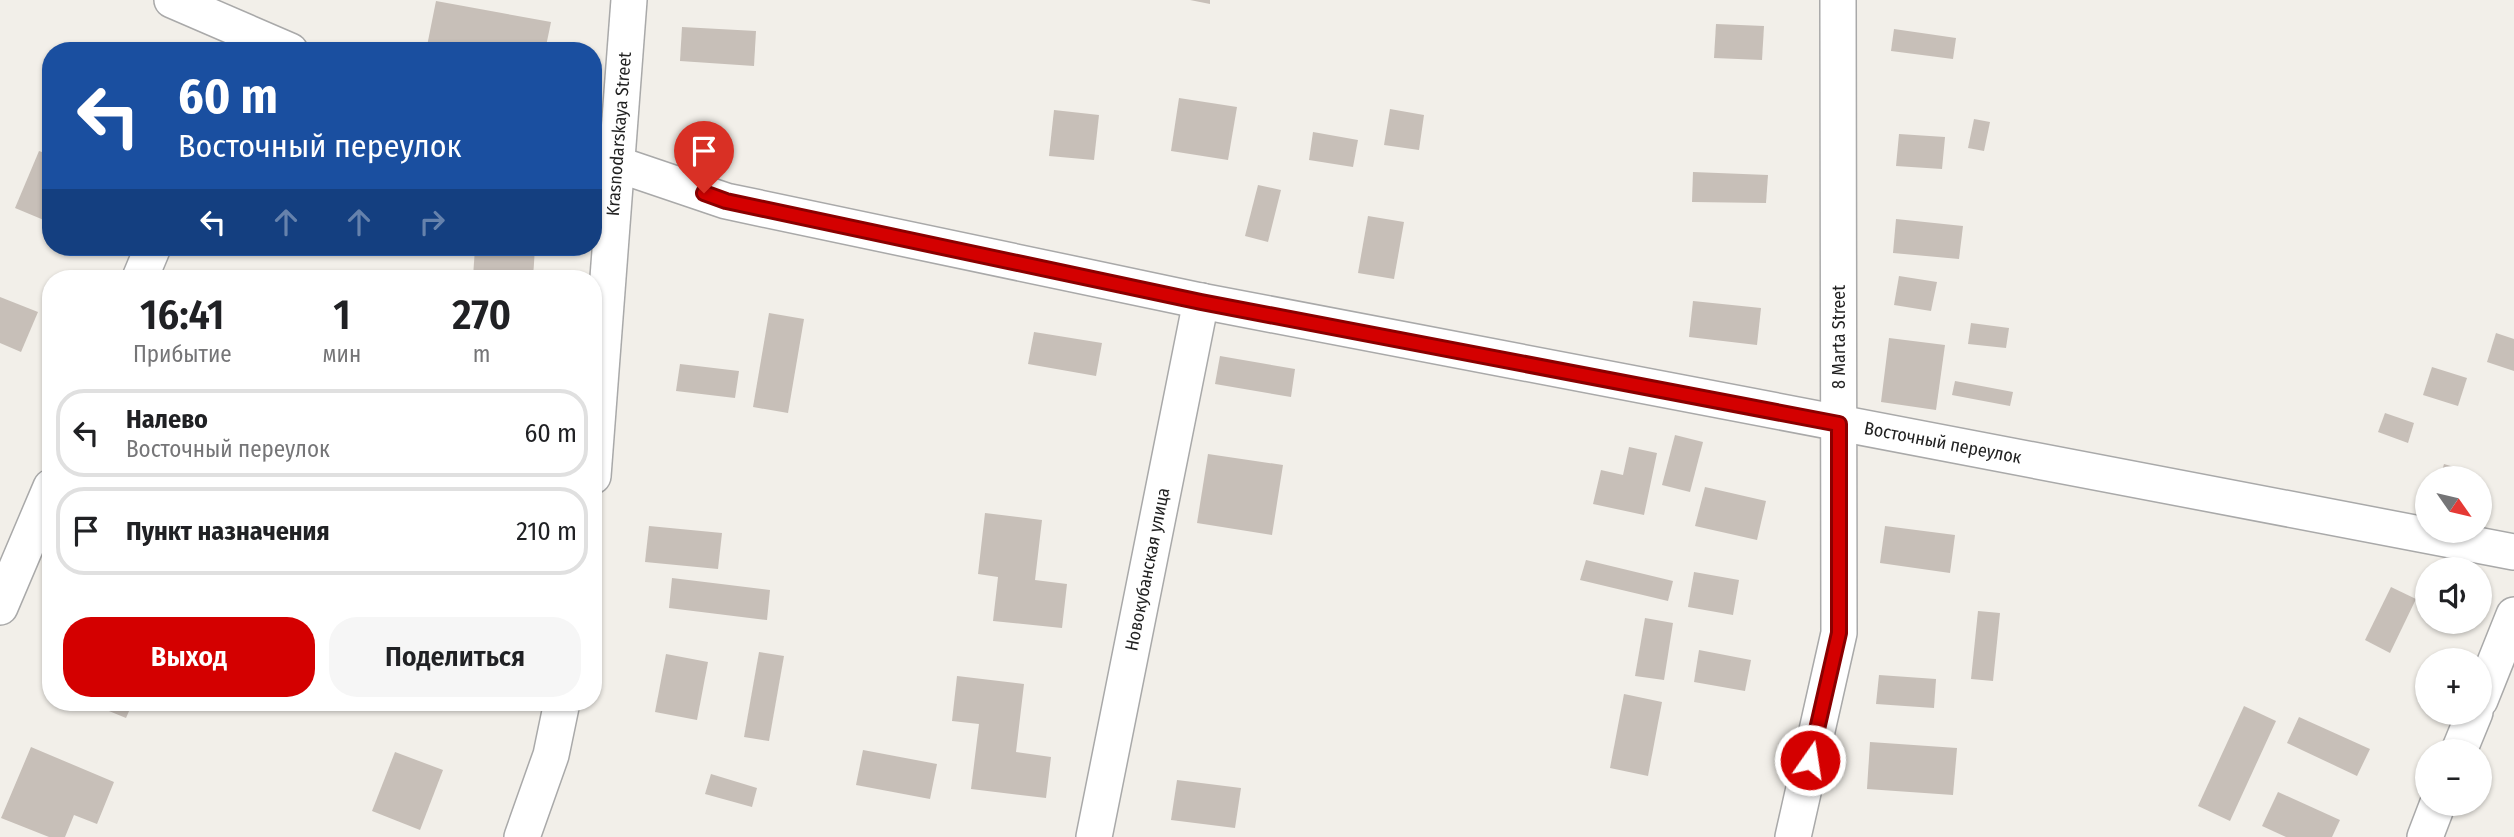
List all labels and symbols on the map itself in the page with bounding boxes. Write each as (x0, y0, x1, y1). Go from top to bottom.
street label: Krasnodarskaya Street (602, 51, 636, 217)
pin (674, 121, 734, 193)
street label: 8 Marta Street (1828, 285, 1850, 389)
street label: Восточный переулок (1862, 417, 2024, 469)
north arrow (2415, 466, 2492, 542)
street label: Новокубанская улица (1120, 486, 1175, 653)
position arrow (1773, 723, 1847, 797)

